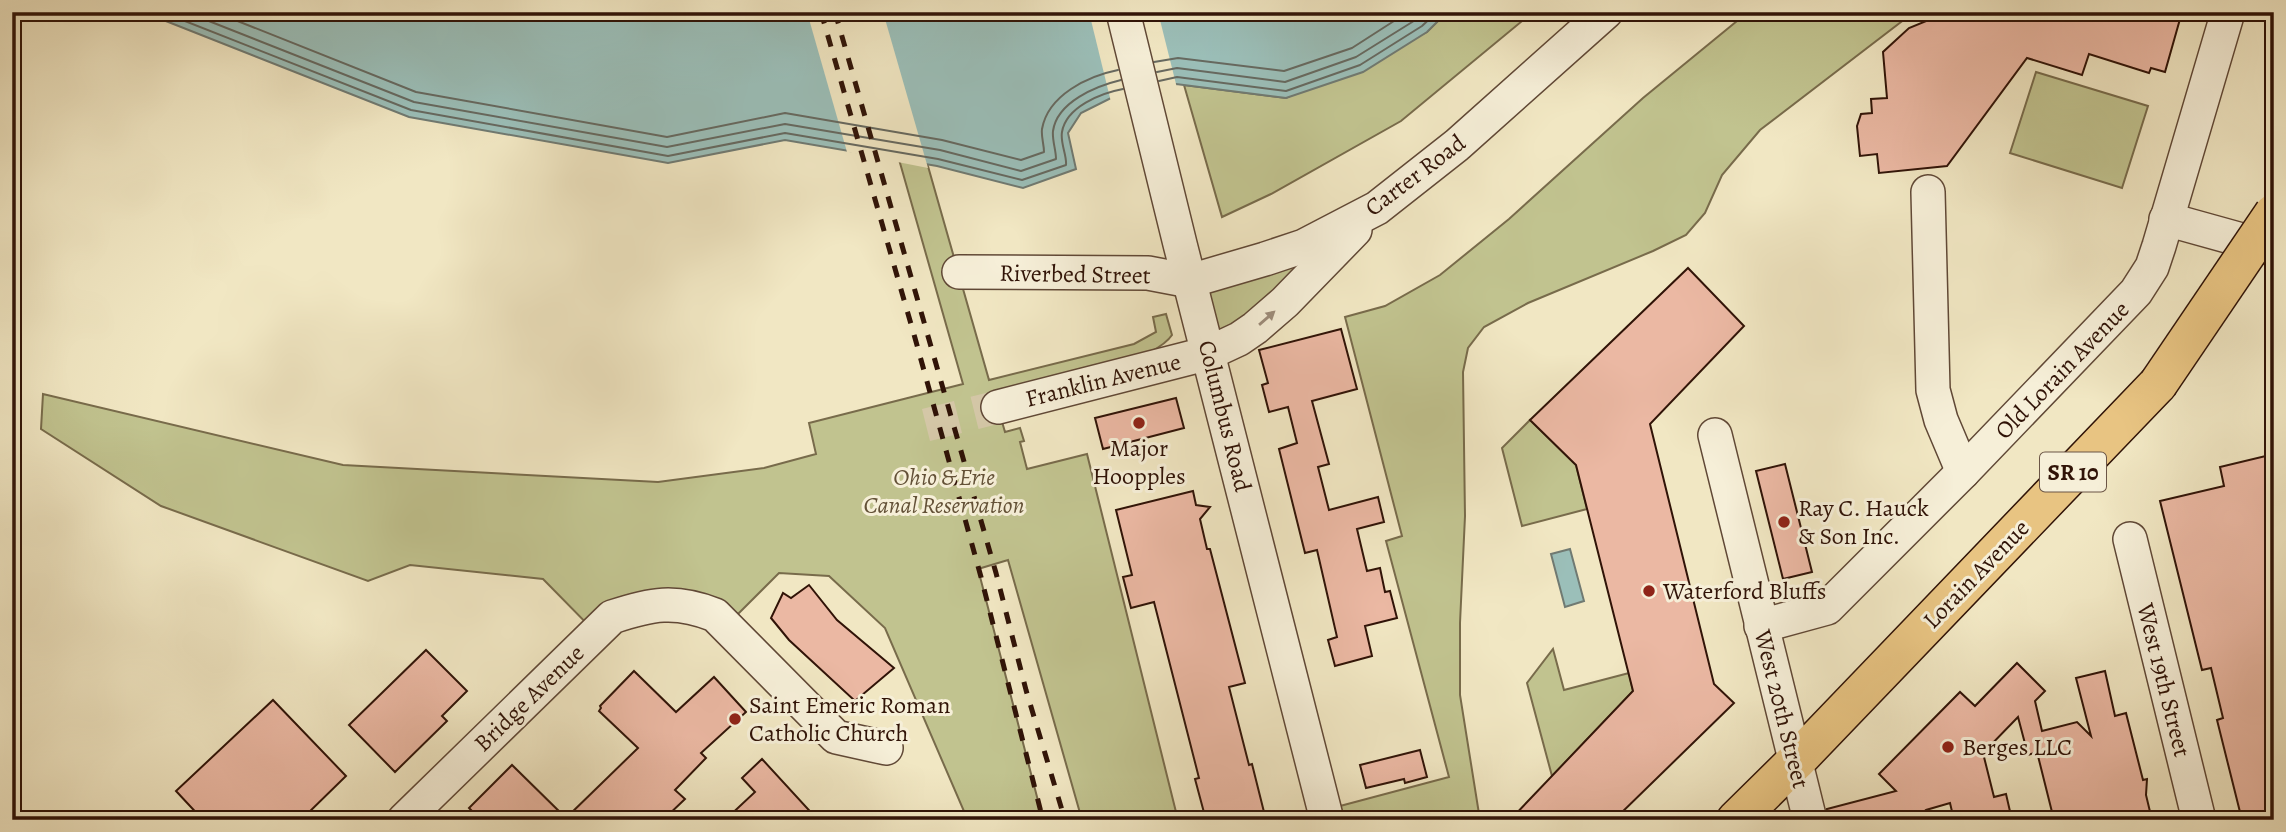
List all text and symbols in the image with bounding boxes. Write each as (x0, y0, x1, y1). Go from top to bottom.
street label: Carter Road (1358, 127, 1472, 223)
street label: Riverbed Street (999, 257, 1151, 291)
street label: Old Lorain Avenue (1988, 294, 2136, 446)
one-way arrow (1258, 311, 1275, 326)
street label: Columbus Road (1191, 337, 1259, 495)
street label: Franklin Avenue (1022, 345, 1184, 415)
marker: Major Hoopples (1131, 415, 1147, 431)
place label: Major Hoopples (1092, 432, 1186, 492)
road number: SR 10 (2040, 452, 2106, 492)
park label: Ohio & Erie Canal Reservation (863, 461, 1025, 521)
place label: Ray C. Hauck & Son Inc. (1798, 492, 1929, 552)
street label: Lorain Avenue (1916, 512, 2036, 636)
marker: Ray C. Hauck & Son Inc. (1776, 514, 1792, 530)
place label: Waterford Bluffs (1662, 575, 1826, 607)
marker: Waterford Bluffs (1641, 583, 1657, 599)
street label: West 19th Street (2129, 599, 2199, 760)
street label: West 20th Street (1747, 625, 1817, 792)
street label: Bridge Avenue (467, 637, 591, 759)
place label: Saint Emeric Roman Catholic Church (749, 689, 950, 749)
marker: Saint Emeric Roman Catholic Church (727, 711, 743, 727)
place label: Berges LLC (1962, 731, 2072, 763)
marker: Berges LLC (1940, 739, 1956, 755)

